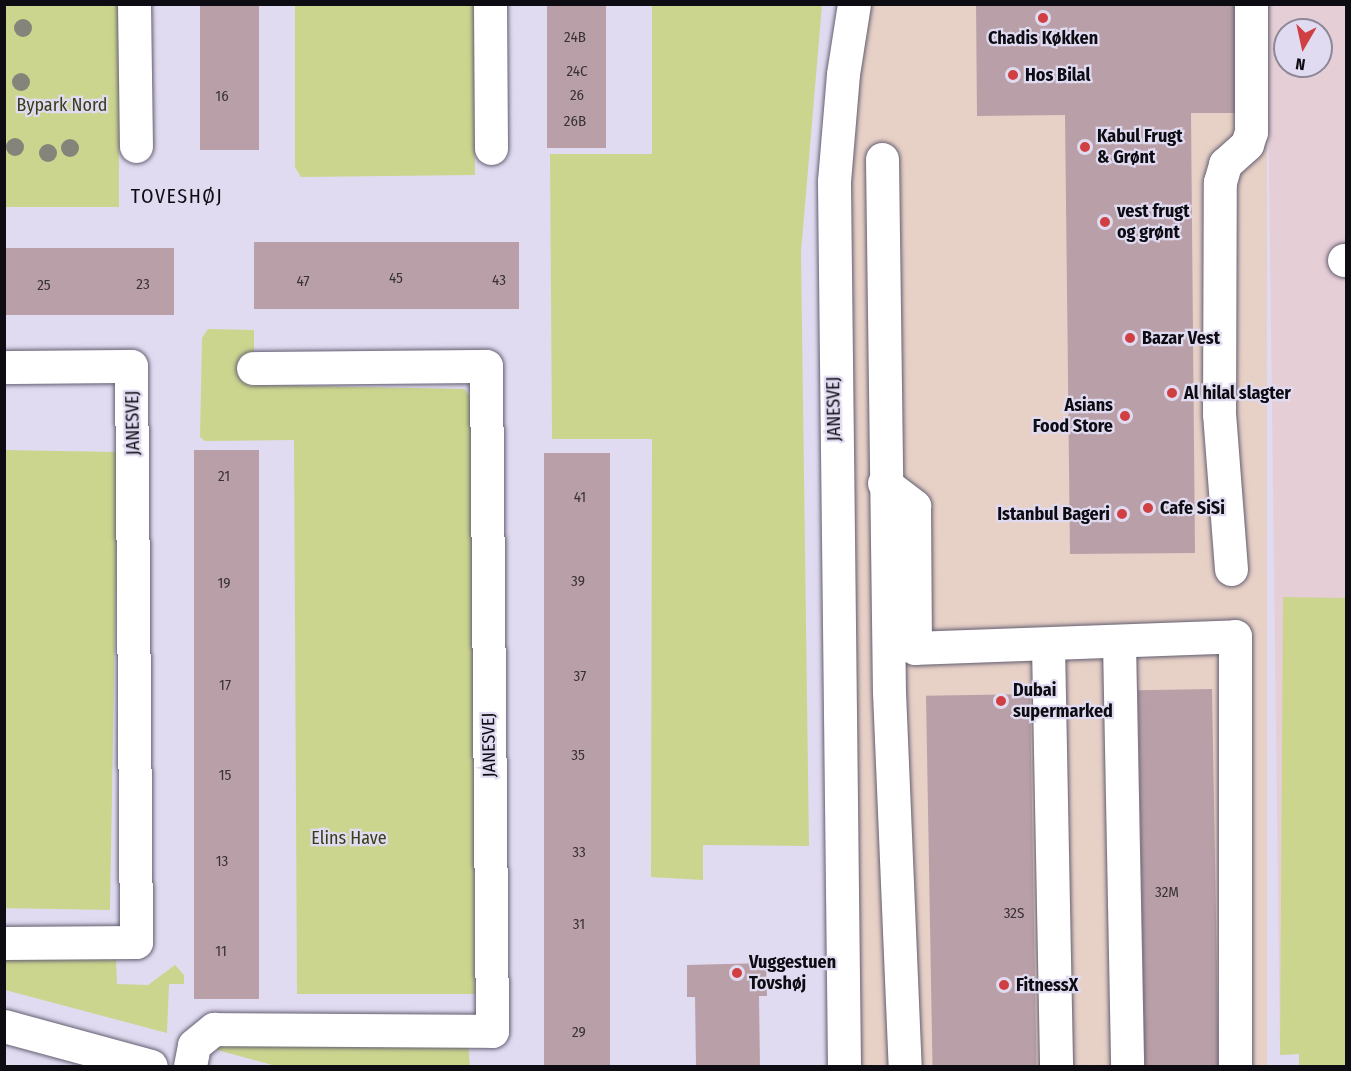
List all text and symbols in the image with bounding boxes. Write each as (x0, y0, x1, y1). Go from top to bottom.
marker: Chadis Køkken (1036, 11, 1050, 25)
north arrow (1273, 18, 1333, 78)
place label: Chadis Køkken (988, 27, 1098, 49)
house number: 24B (564, 29, 586, 47)
text: N (1294, 54, 1307, 74)
house number: 24C (566, 63, 588, 81)
place label: Hos Bilal (1025, 64, 1090, 86)
marker: Hos Bilal (1006, 68, 1020, 82)
house number: 26 (570, 87, 584, 105)
house number: 16 (215, 88, 229, 106)
park label: Bypark Nord (17, 94, 107, 116)
house number: 26B (564, 113, 586, 131)
place label: Kabul Frugt & Grønt (1097, 126, 1183, 168)
marker: Kabul Frugt & Grønt (1078, 140, 1092, 154)
district label: TOVESHØJ (131, 184, 223, 208)
place label: vest frugt og grønt (1117, 201, 1190, 244)
marker: vest frugt og grønt (1098, 215, 1112, 229)
house number: 45 (389, 270, 403, 288)
house number: 43 (492, 272, 506, 290)
house number: 47 (296, 273, 310, 291)
house number: 23 (136, 276, 150, 294)
house number: 25 (37, 277, 51, 295)
place label: Bazar Vest (1142, 327, 1220, 349)
marker: Bazar Vest (1123, 331, 1137, 345)
street label: JANESVEJ (823, 377, 845, 441)
place label: Al hilal slagter (1184, 382, 1291, 404)
marker: Al hilal slagter (1165, 386, 1179, 400)
street label: JANESVEJ (122, 391, 144, 455)
place label: Asians Food Store (1033, 395, 1113, 438)
marker: Asians Food Store (1118, 409, 1132, 423)
house number: 21 (218, 468, 230, 486)
house number: 41 (574, 489, 586, 507)
place label: Cafe SiSi (1160, 497, 1225, 519)
marker: Cafe SiSi (1141, 501, 1155, 515)
place label: Istanbul Bageri (997, 503, 1110, 525)
marker: Istanbul Bageri (1115, 507, 1129, 521)
house number: 39 (571, 573, 585, 591)
house number: 19 (217, 575, 231, 593)
house number: 37 (574, 668, 586, 686)
house number: 17 (219, 677, 231, 695)
place label: Dubai supermarked (1013, 680, 1113, 722)
marker: Dubai supermarked (994, 694, 1008, 708)
street label: JANESVEJ (478, 713, 500, 777)
house number: 35 (571, 747, 585, 765)
house number: 15 (219, 767, 231, 785)
park label: Elins Have (311, 827, 387, 849)
house number: 33 (572, 844, 586, 862)
house number: 13 (216, 853, 228, 871)
house number: 32M (1155, 884, 1179, 902)
house number: 32S (1004, 905, 1024, 923)
house number: 31 (573, 916, 585, 934)
house number: 11 (215, 943, 227, 961)
place label: Vuggestuen Tovshøj (749, 952, 836, 994)
marker: Vuggestuen Tovshøj (730, 966, 744, 980)
place label: FitnessX (1016, 974, 1078, 996)
marker: FitnessX (997, 978, 1011, 992)
house number: 29 (572, 1024, 586, 1042)

